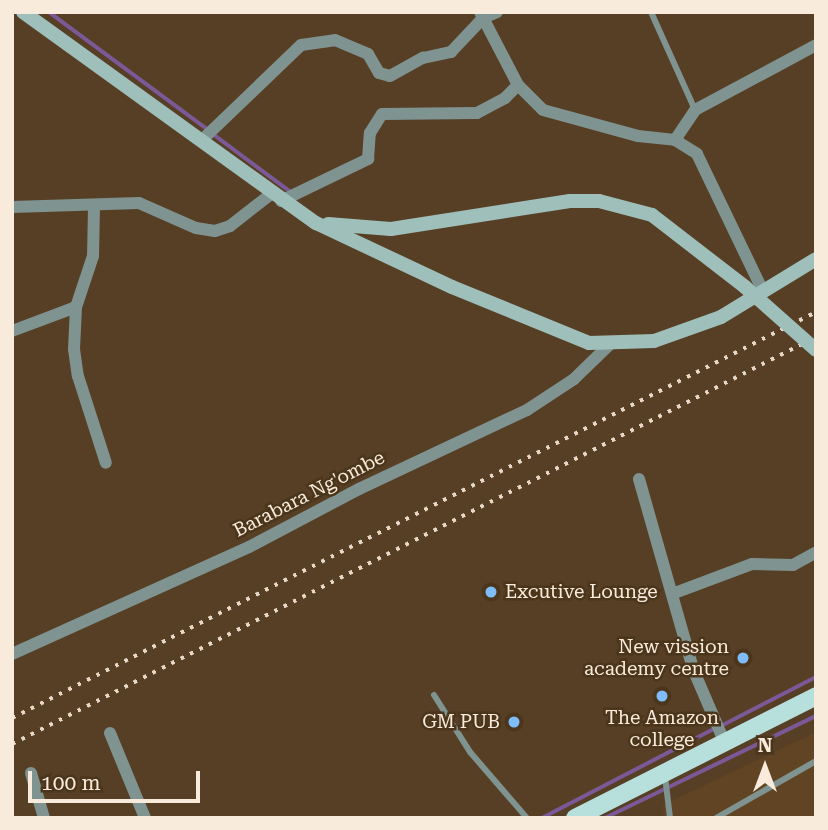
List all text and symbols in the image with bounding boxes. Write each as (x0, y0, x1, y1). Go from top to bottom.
street label: Barabara Ng'ombe (229, 446, 389, 542)
place label: Excutive Lounge (505, 581, 658, 603)
marker: Excutive Lounge (483, 584, 499, 600)
place label: New vission academy centre (584, 636, 729, 680)
marker: New vission academy centre (735, 650, 751, 666)
marker: The Amazon college (654, 688, 670, 704)
place label: The Amazon college (605, 707, 719, 751)
place label: GM PUB (422, 711, 500, 733)
marker: GM PUB (506, 714, 522, 730)
north arrow (730, 732, 800, 802)
text: N (758, 734, 772, 757)
scale bar (32, 756, 203, 800)
text: 100 m (41, 771, 101, 795)

